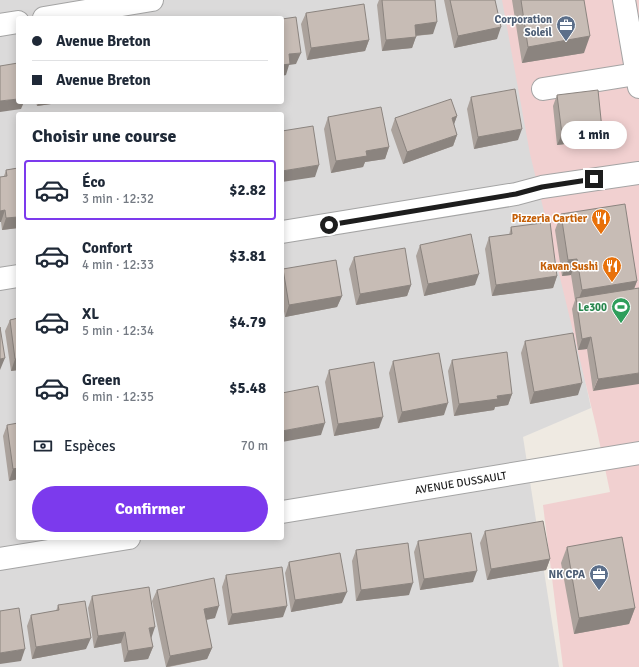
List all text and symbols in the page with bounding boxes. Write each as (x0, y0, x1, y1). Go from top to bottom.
place label: Corporation Soleil (495, 13, 553, 39)
office icon: Corporation Soleil (555, 14, 577, 42)
text: Avenue Breton (56, 32, 151, 50)
text: Avenue Breton (56, 71, 151, 89)
callout: 1 min (561, 121, 627, 149)
text: Choisir une course (32, 125, 176, 147)
text: 1 min (578, 127, 610, 143)
route end (585, 170, 603, 188)
icon: car (34, 172, 70, 208)
text: Éco (82, 173, 105, 191)
text: $2.82 (229, 181, 266, 199)
text: 3 min · 12:32 (82, 191, 154, 207)
restaurant icon: Pizzeria Cartier (590, 207, 612, 235)
place label: Pizzeria Cartier (512, 212, 588, 225)
route start (320, 216, 338, 234)
icon: car (34, 238, 70, 274)
text: Confort (82, 239, 132, 257)
text: $3.81 (229, 247, 266, 265)
restaurant icon: Kavan Sushi (601, 255, 623, 283)
text: 4 min · 12:33 (82, 257, 154, 273)
place label: Kavan Sushi (540, 260, 598, 273)
sports icon: Le300 (610, 296, 632, 324)
place label: Le300 (578, 301, 607, 314)
icon: car (34, 304, 70, 340)
text: XL (82, 305, 99, 323)
text: $4.79 (229, 313, 266, 331)
text: 5 min · 12:34 (82, 323, 154, 339)
icon: car (34, 370, 70, 406)
text: Green (82, 371, 121, 389)
text: $5.48 (229, 379, 266, 397)
text: 6 min · 12:35 (82, 389, 154, 405)
icon: cash (32, 435, 54, 457)
text: Espèces (64, 437, 116, 455)
text: 70 m (241, 438, 268, 454)
street label: AVENUE DUSSAULT (414, 468, 508, 496)
button: Confirmer (32, 486, 268, 532)
office icon: NK CPA (588, 563, 610, 591)
place label: NK CPA (549, 568, 585, 581)

